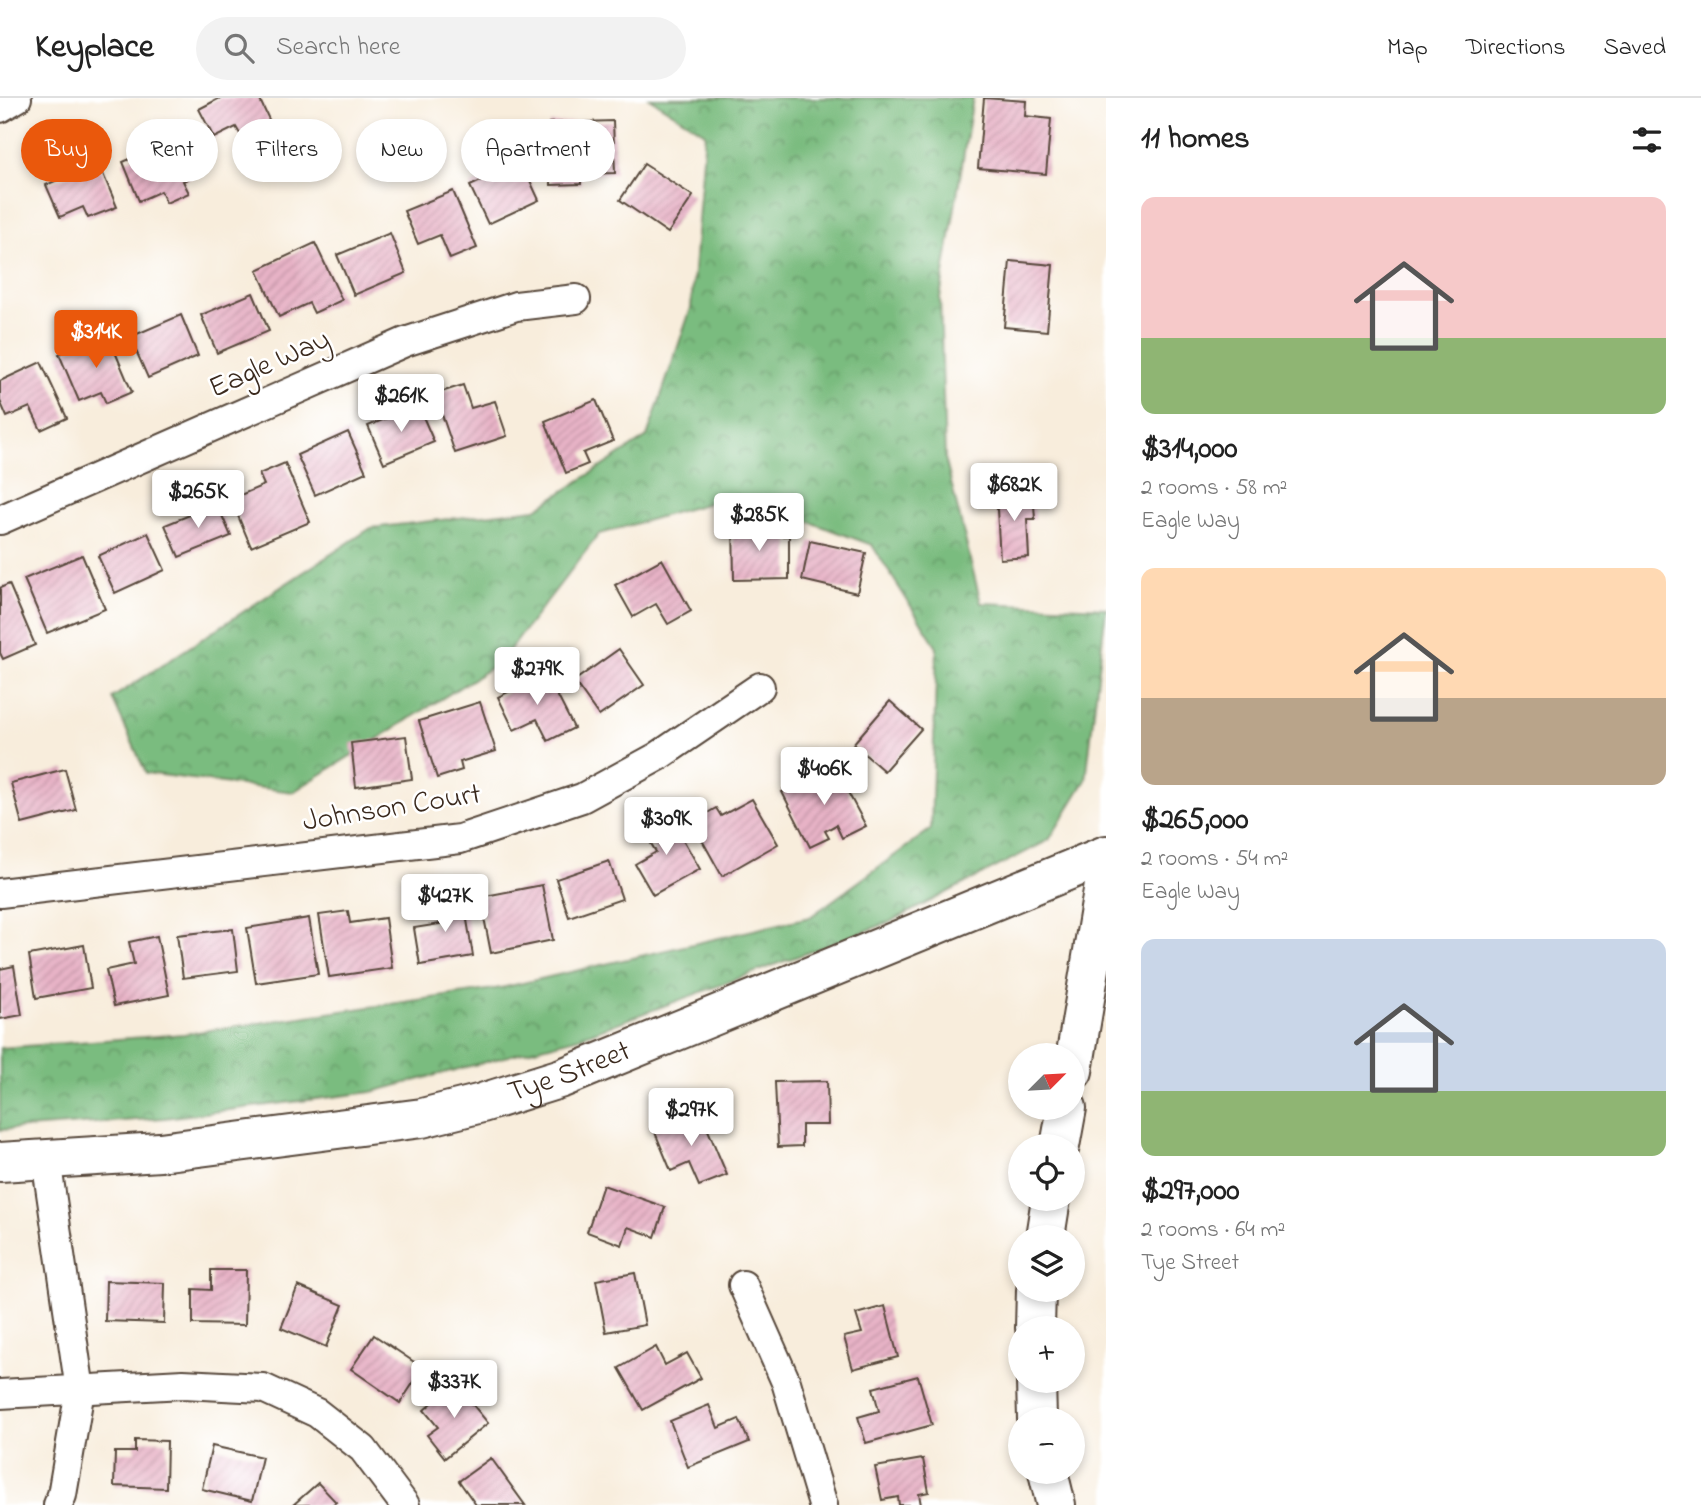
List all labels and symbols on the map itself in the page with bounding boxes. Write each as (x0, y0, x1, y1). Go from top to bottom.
pin: $314K (47, 310, 145, 370)
street label: Eagle Way (202, 319, 338, 411)
pin: $261K (352, 374, 450, 434)
pin: $682K (965, 464, 1063, 523)
pin: $265K (149, 470, 247, 530)
pin: $285K (710, 494, 808, 553)
pin: $279K (488, 648, 586, 707)
pin: $406K (775, 748, 873, 807)
street label: Johnson Court (300, 773, 484, 845)
pin: $309K (617, 798, 715, 857)
pin: $427K (396, 874, 494, 934)
street label: Tye Street (503, 1030, 638, 1115)
north arrow (1008, 1043, 1085, 1120)
pin: $297K (642, 1088, 740, 1148)
pin: $337K (405, 1360, 503, 1420)

